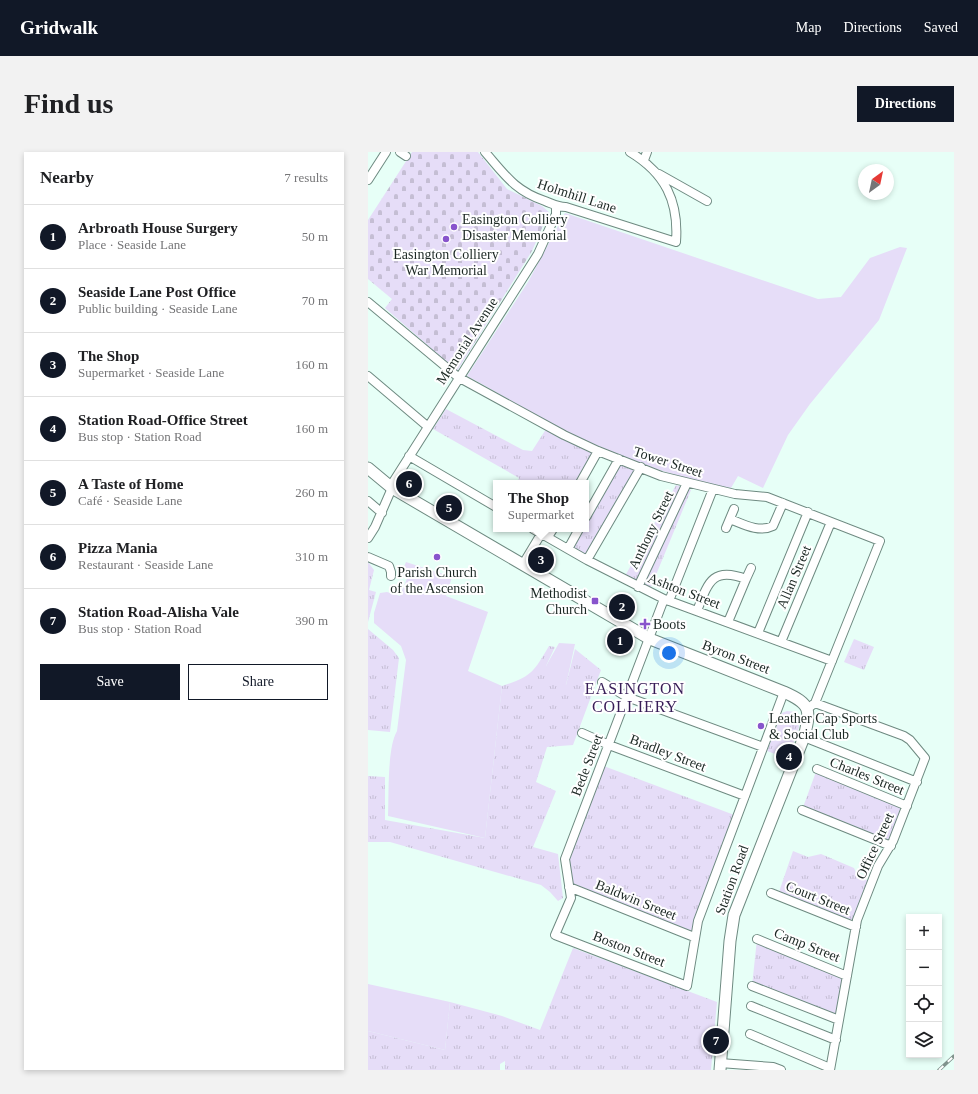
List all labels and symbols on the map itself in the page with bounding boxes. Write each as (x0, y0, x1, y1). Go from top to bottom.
north arrow (858, 164, 894, 200)
street label: Holmhill Lane (536, 176, 618, 216)
place label: Easington Colliery Disaster Memorial (462, 212, 567, 243)
marker: Easington Colliery Disaster Memorial (449, 222, 459, 232)
marker: Easington Colliery War Memorial (441, 234, 451, 244)
place label: Easington Colliery War Memorial (393, 247, 499, 278)
street label: Memorial Avenue (433, 295, 501, 387)
street label: Tower Street (632, 444, 705, 480)
pin: 6 (396, 469, 422, 499)
street label: Anthony Street (626, 488, 676, 572)
pin: 5 (436, 493, 462, 523)
street label: Allan Street (774, 543, 814, 611)
pin: 3 (528, 545, 554, 575)
marker: Parish Church of the Ascension (432, 552, 442, 562)
place label: Parish Church of the Ascension (390, 565, 484, 596)
street label: Ashton Street (646, 570, 723, 612)
place label: Methodist Church (530, 586, 587, 617)
pin: 2 (609, 592, 635, 622)
marker: Methodist Church (590, 596, 600, 606)
place label: Boots (653, 617, 686, 632)
marker: Boots (640, 619, 650, 629)
pin: 1 (607, 626, 633, 656)
street label: Byron Street (700, 637, 772, 677)
your location (659, 643, 679, 663)
district label: EASINGTON COLLIERY (585, 680, 685, 715)
place label: Leather Cap Sports & Social Club (769, 711, 877, 742)
marker: Leather Cap Sports & Social Club (756, 721, 766, 731)
street label: Bede Street (568, 732, 606, 798)
street label: Bradley Street (628, 732, 708, 774)
pin: 4 (776, 742, 802, 772)
street label: Charles Street (828, 754, 906, 798)
street label: Office Street (853, 810, 897, 882)
street label: Station Road (713, 843, 751, 917)
street label: Baldwin Sreeet (593, 877, 679, 923)
street label: Court Street (784, 878, 852, 918)
street label: Camp Street (772, 925, 842, 965)
street label: Boston Street (591, 928, 667, 970)
pin: 7 (703, 1026, 729, 1056)

